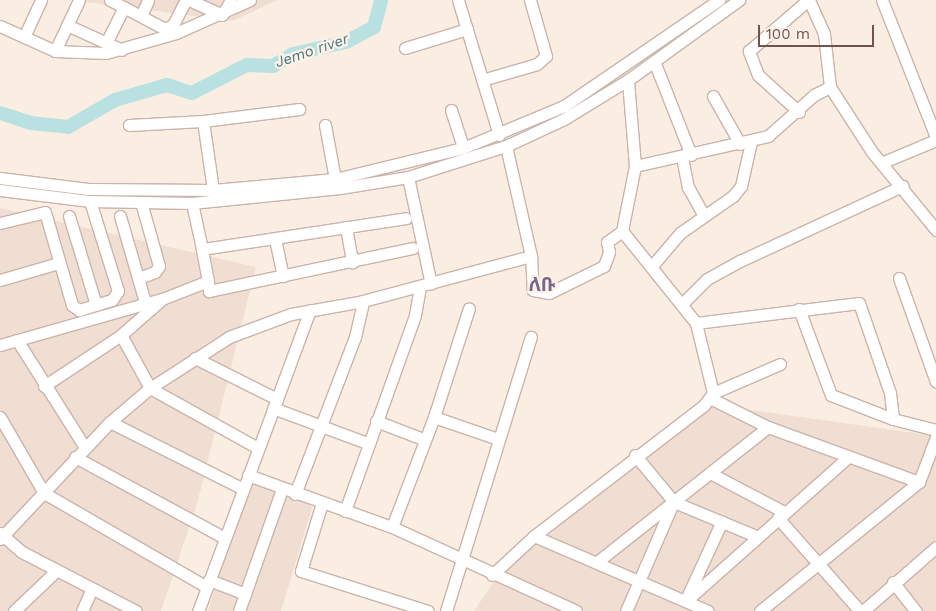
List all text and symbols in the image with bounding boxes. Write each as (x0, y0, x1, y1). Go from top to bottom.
scale bar (761, 15, 877, 47)
text: 100 m (766, 25, 810, 43)
water label: Jemo river (273, 30, 351, 72)
district label: ለቡ (529, 274, 555, 296)

